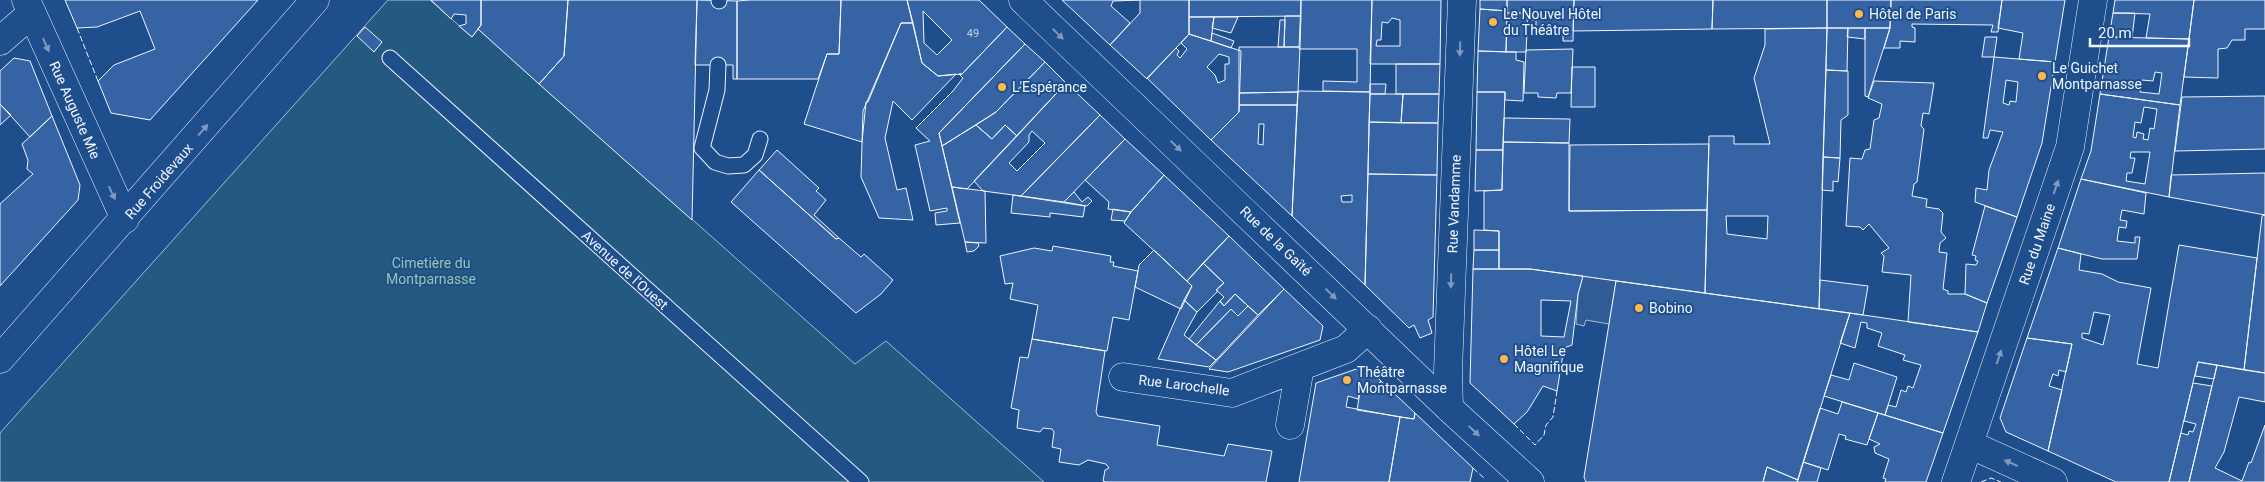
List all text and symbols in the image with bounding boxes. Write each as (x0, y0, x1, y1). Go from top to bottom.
place label: Le Nouvel Hôtel du Théâtre (1503, 6, 1602, 38)
place label: Hôtel de Paris (1869, 6, 1956, 22)
marker: Hôtel de Paris (1853, 8, 1865, 20)
scale bar (2090, 15, 2189, 47)
marker: Le Nouvel Hôtel du Théâtre (1487, 16, 1499, 28)
text: 20 m (2098, 24, 2132, 42)
house number: 49 (967, 27, 979, 40)
one-way arrow (1052, 28, 1064, 40)
one-way arrow (42, 38, 50, 52)
one-way arrow (1455, 41, 1463, 57)
street label: Rue Auguste Mie (46, 59, 104, 161)
place label: Le Guichet Montparnasse (2052, 60, 2142, 92)
marker: Le Guichet Montparnasse (2036, 70, 2048, 82)
place label: L'Espérance (1012, 79, 1087, 95)
marker: L'Espérance (996, 81, 1008, 93)
one-way arrow (197, 124, 209, 136)
street label: Rue Froidevaux (122, 140, 196, 222)
one-way arrow (1169, 140, 1181, 152)
street label: Rue Vandamme (1444, 154, 1464, 254)
one-way arrow (2053, 179, 2061, 194)
one-way arrow (108, 186, 116, 200)
street label: Rue du Maine (2016, 201, 2058, 287)
street label: Rue de la Gaîté (1237, 203, 1315, 279)
street label: Avenue de l'Ouest (579, 227, 672, 313)
park label: Cimetière du Montparnasse (386, 255, 476, 287)
one-way arrow (1447, 273, 1455, 289)
one-way arrow (1325, 288, 1337, 300)
place label: Bobino (1649, 300, 1693, 316)
marker: Bobino (1633, 302, 1645, 314)
place label: Hôtel Le Magnifique (1514, 343, 1584, 375)
one-way arrow (1995, 349, 2003, 364)
marker: Hôtel Le Magnifique (1498, 353, 1510, 365)
place label: Théâtre Montparnasse (1357, 364, 1447, 396)
street label: Rue Larochelle (1138, 371, 1230, 399)
marker: Théâtre Montparnasse (1341, 374, 1353, 386)
one-way arrow (1467, 425, 1479, 437)
one-way arrow (2004, 459, 2018, 467)

